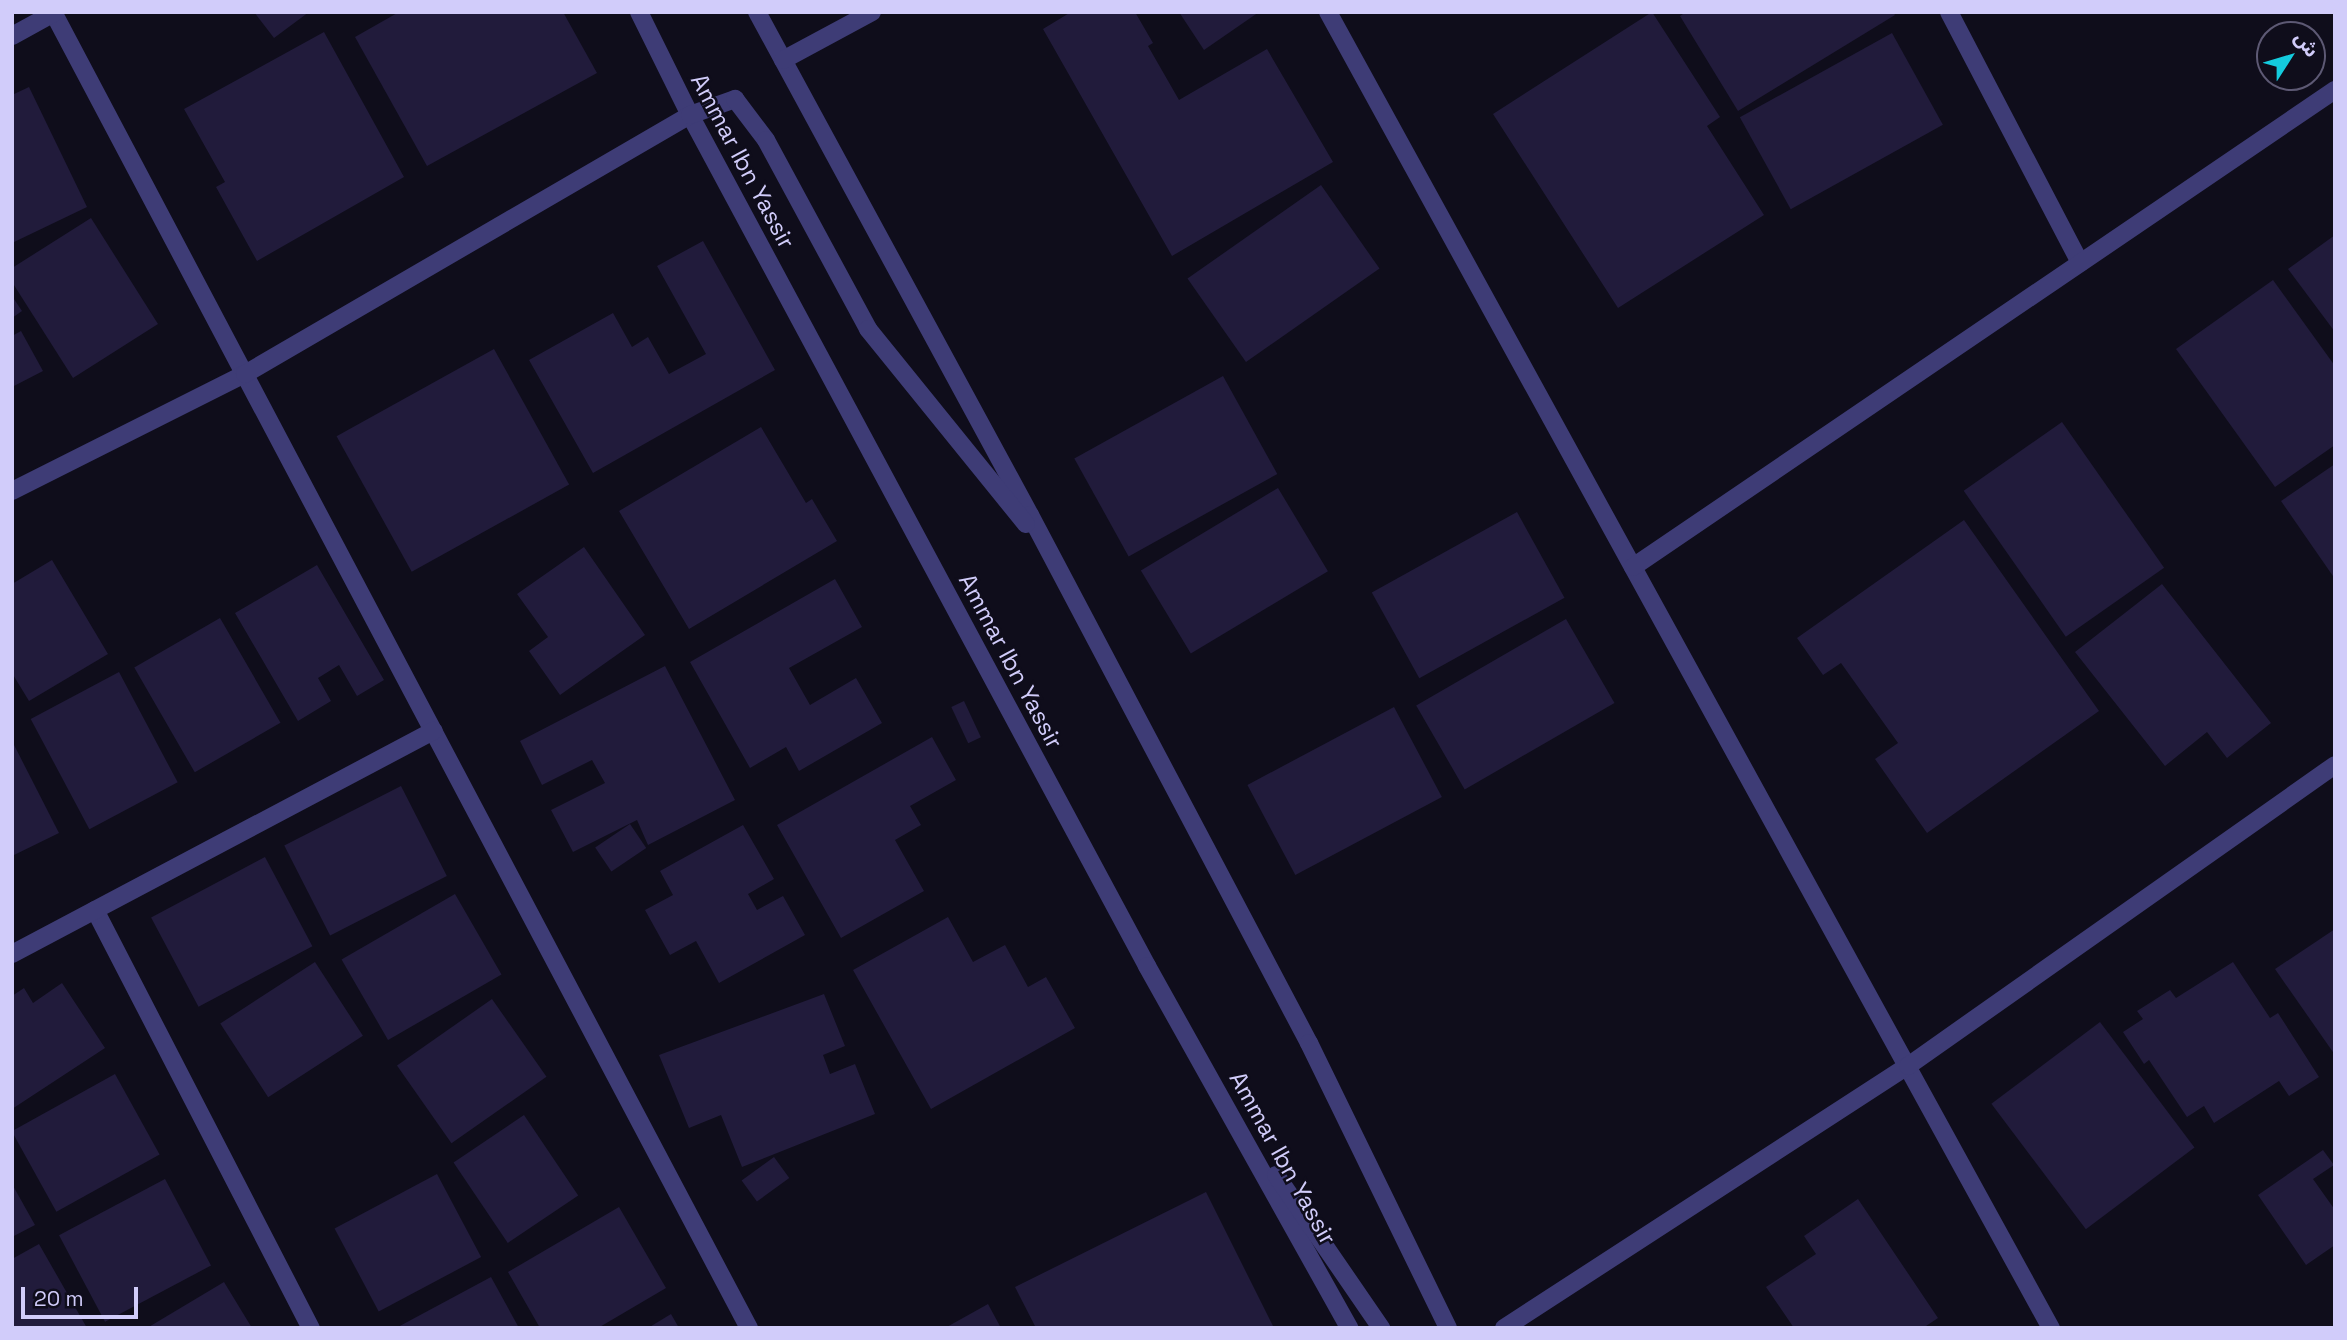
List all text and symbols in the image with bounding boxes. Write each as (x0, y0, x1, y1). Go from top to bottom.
north arrow (2256, 21, 2326, 91)
text: ش (2289, 26, 2324, 62)
street label: Ammar Ibn Yassir (685, 68, 801, 254)
street label: Ammar Ibn Yassir (953, 568, 1069, 754)
street label: Ammar Ibn Yassir (1223, 1066, 1343, 1250)
scale bar (24, 1274, 142, 1318)
text: 20 m (34, 1285, 84, 1312)

